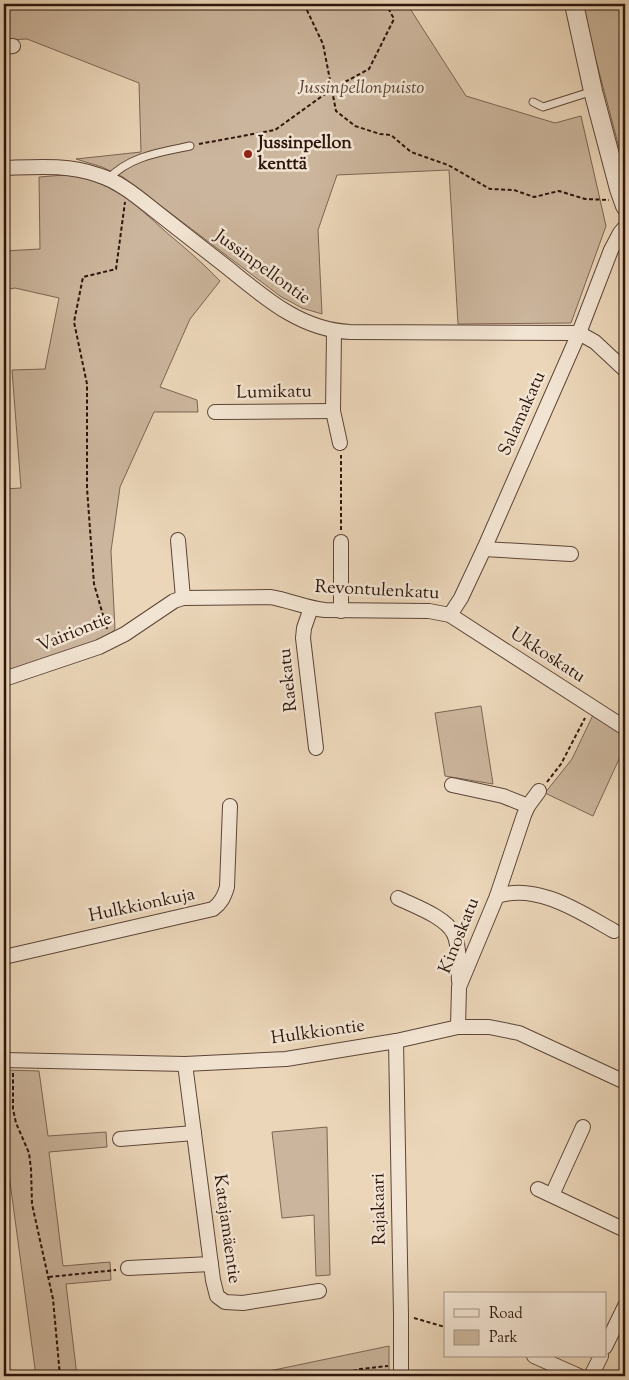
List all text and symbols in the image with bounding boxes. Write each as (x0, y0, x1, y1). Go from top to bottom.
park label: Jussinpellonpuisto (297, 76, 424, 102)
place label: Jussinpellon kenttä (256, 131, 352, 178)
marker: Jussinpellon kenttä (242, 148, 254, 160)
street label: Jussinpellontie (208, 224, 315, 312)
street label: Salamakatu (493, 368, 553, 460)
street label: Lumikatu (236, 379, 312, 407)
street label: Revontulenkatu (314, 575, 440, 607)
street label: Vairiontie (34, 606, 116, 660)
street label: Ukkoskatu (504, 622, 590, 690)
street label: Raekatu (273, 647, 305, 713)
street label: Hulkkionkuja (86, 882, 198, 930)
street label: Kinoskatu (433, 894, 487, 978)
street label: Hulkkiontie (269, 1014, 367, 1052)
street label: Katajamäentie (205, 1173, 247, 1285)
street label: Rajakaari (366, 1173, 394, 1245)
legend (444, 1292, 606, 1358)
text: Road (489, 1304, 523, 1325)
text: Park (489, 1328, 518, 1349)

